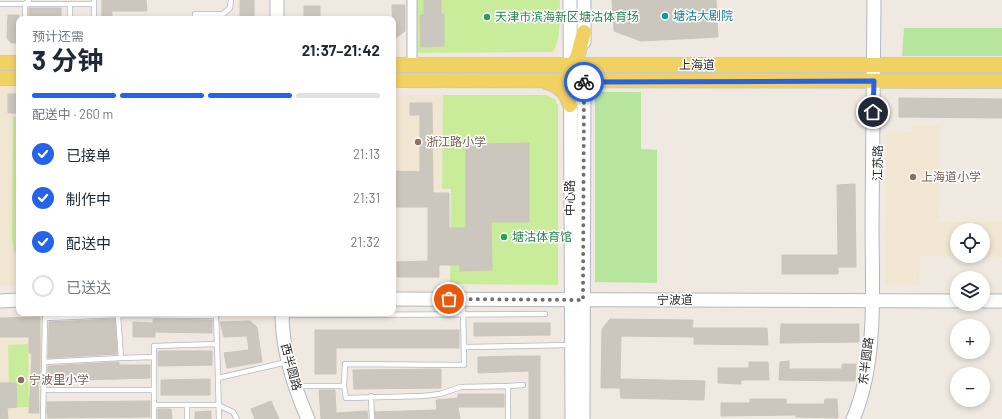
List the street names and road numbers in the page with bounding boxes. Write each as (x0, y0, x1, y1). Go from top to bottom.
street label: 上海道 (679, 57, 715, 71)
street label: 江苏路 (870, 145, 884, 181)
street label: 中心路 (562, 180, 576, 216)
street label: 宁波道 (657, 292, 693, 306)
street label: 东半圆路 (855, 336, 875, 386)
street label: 西半圆路 (279, 342, 305, 392)

